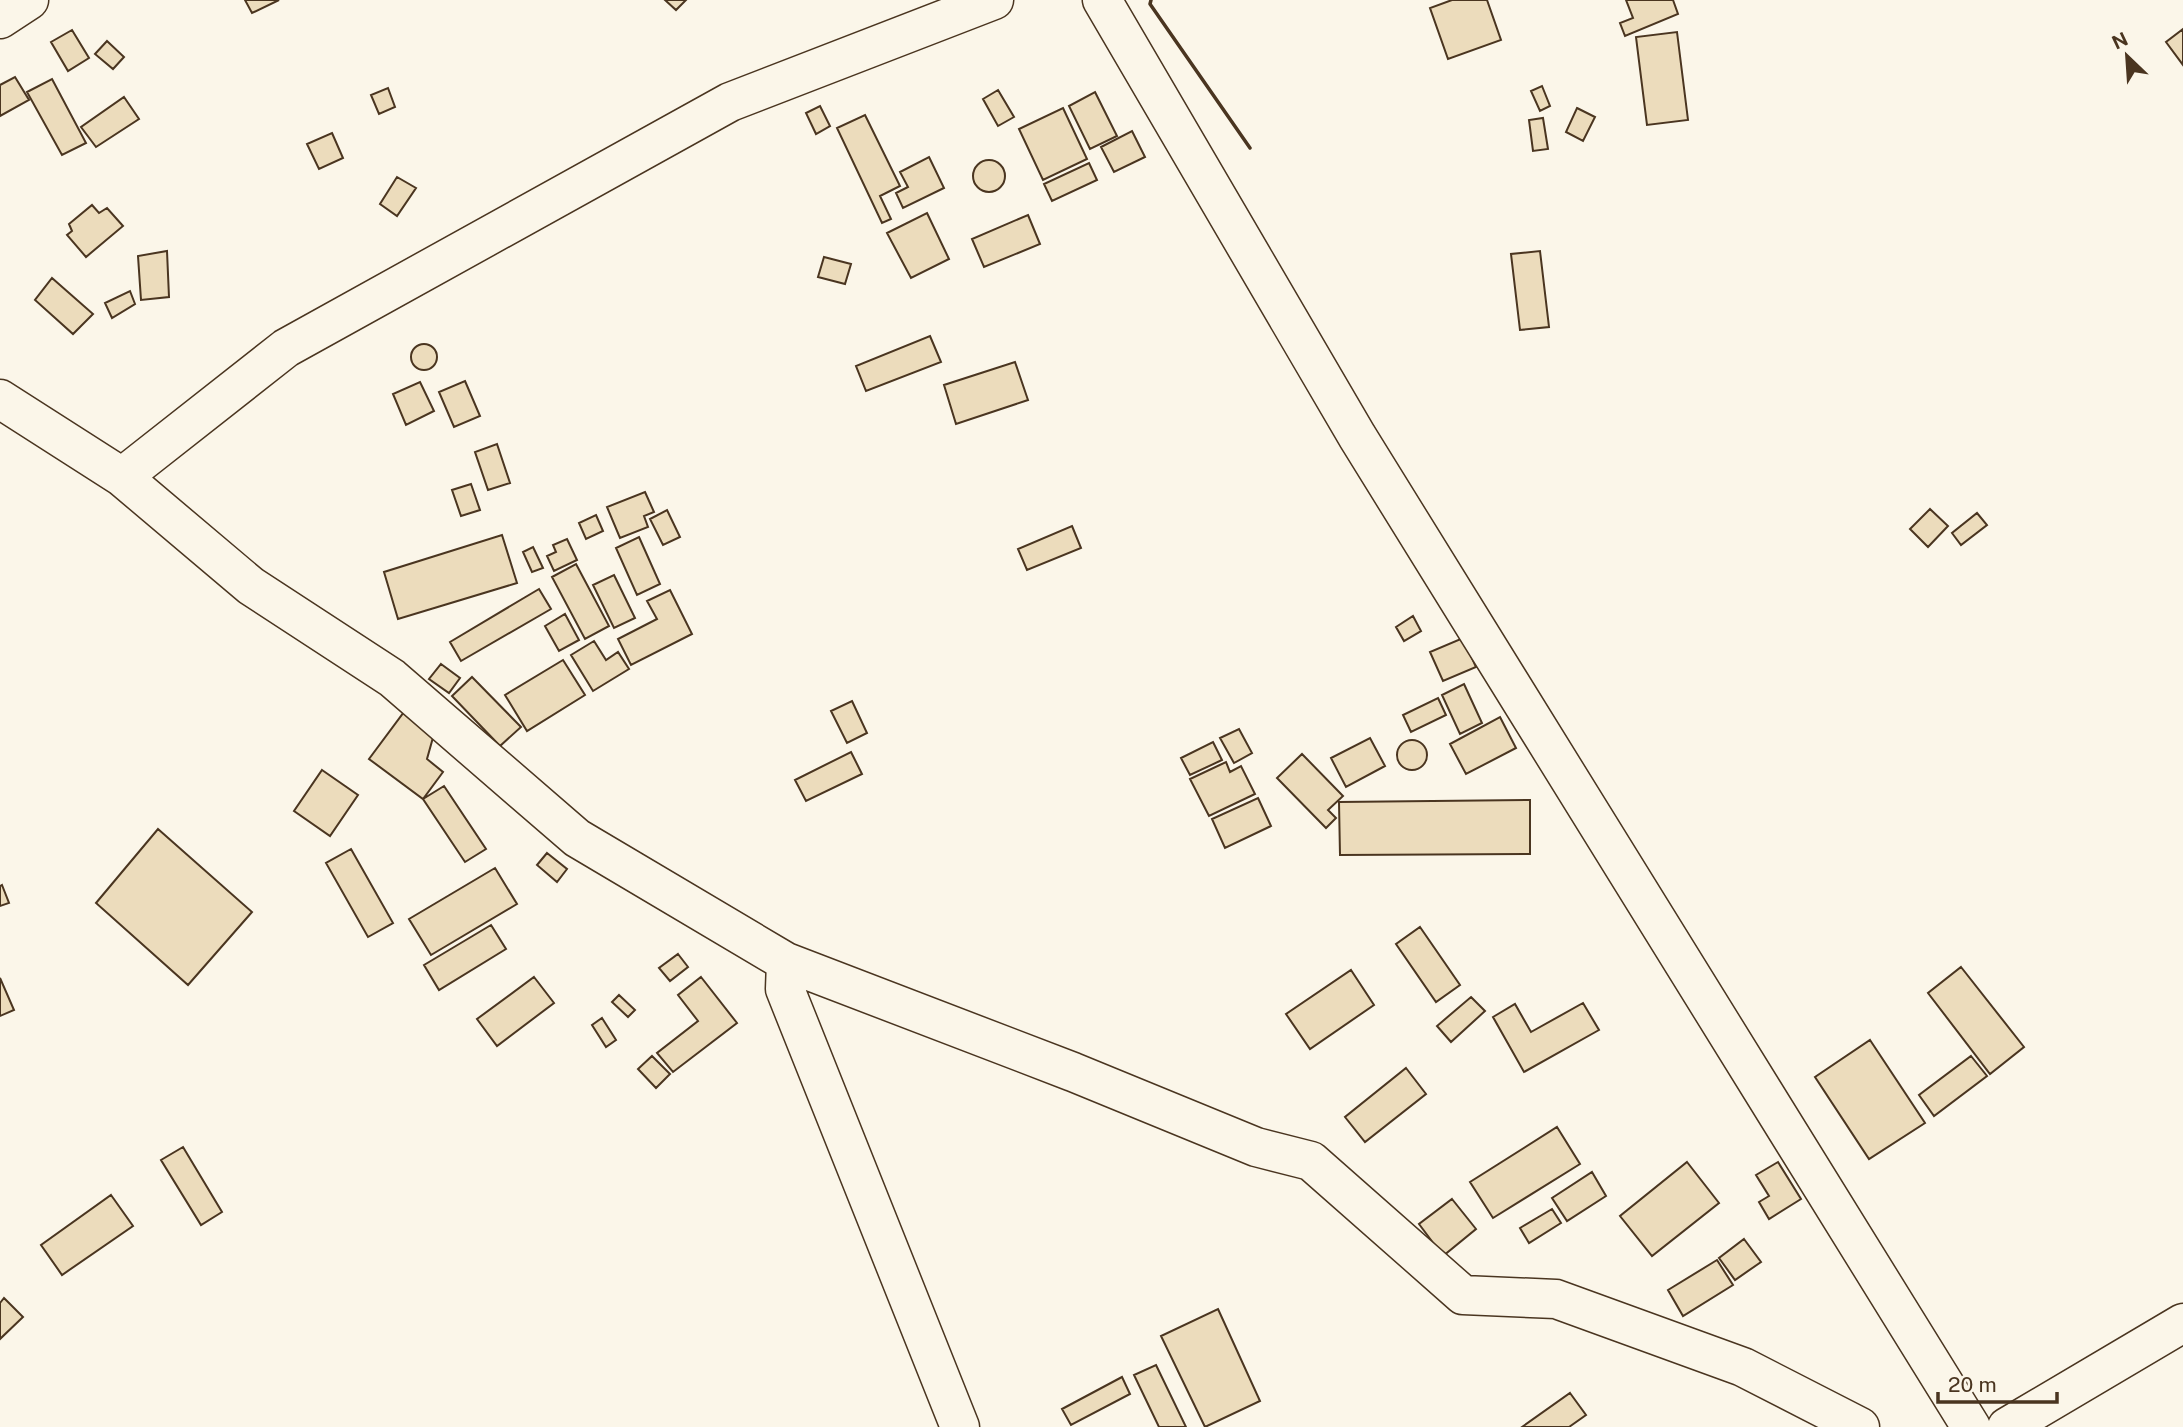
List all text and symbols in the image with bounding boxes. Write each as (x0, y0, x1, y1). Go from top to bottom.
north arrow (2092, 21, 2162, 91)
text: N (2108, 27, 2131, 54)
scale bar (1938, 1360, 2057, 1404)
text: 20 m (1948, 1372, 1997, 1397)

